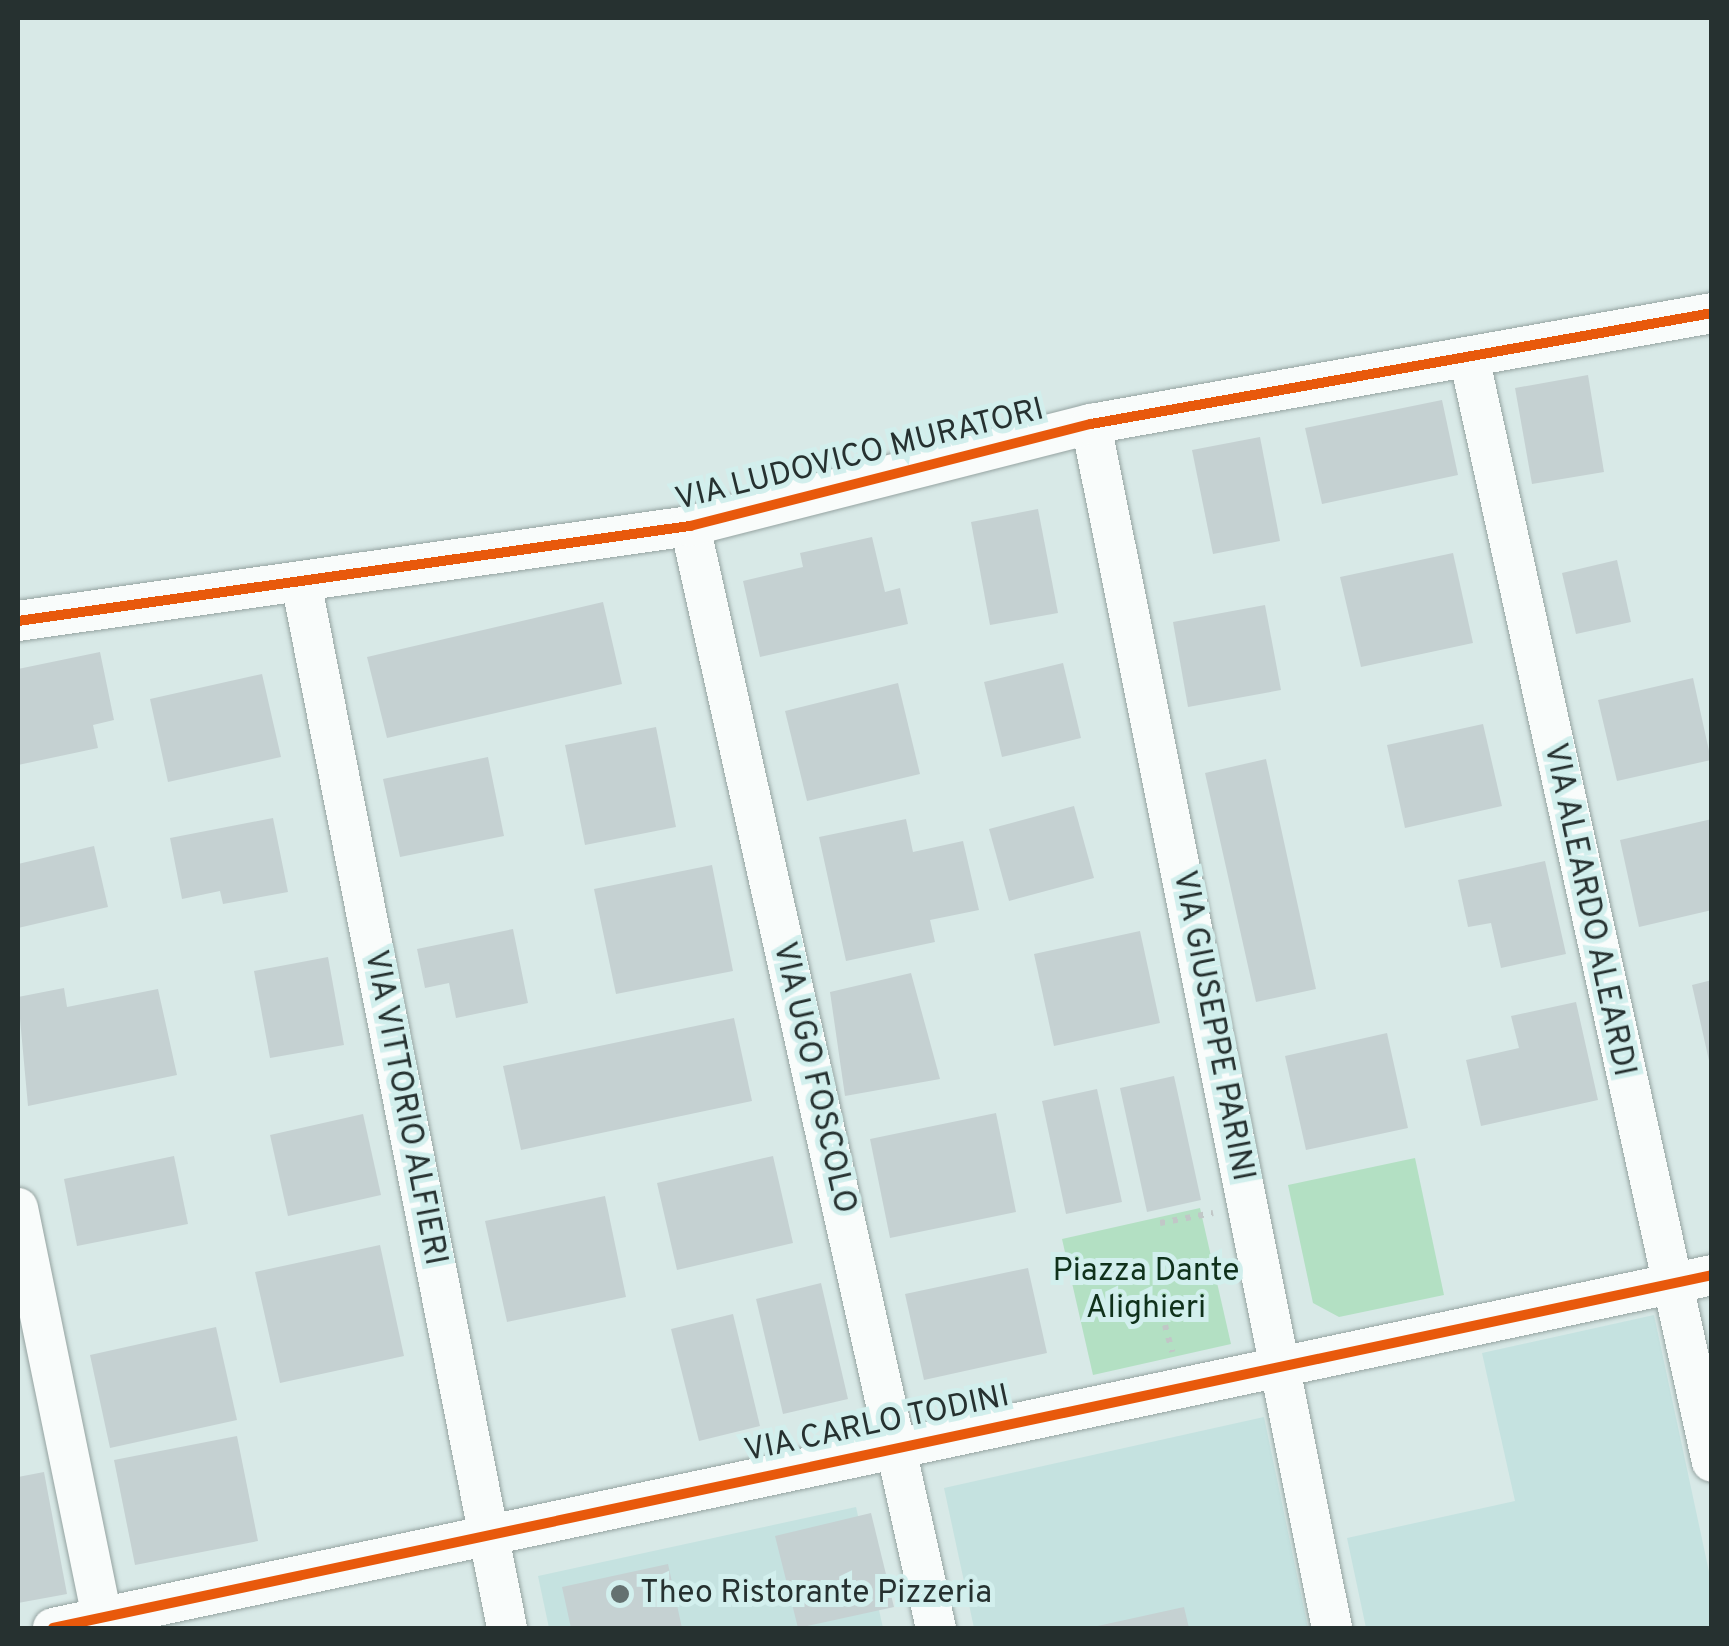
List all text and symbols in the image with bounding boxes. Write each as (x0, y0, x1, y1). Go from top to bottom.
street label: VIA LUDOVICO MURATORI (671, 391, 1049, 521)
street label: VIA ALEARDO ALEARDI (1534, 738, 1642, 1082)
street label: VIA GIUSEPPE PARINI (1163, 867, 1261, 1185)
street label: VIA UGO FOSCOLO (763, 938, 863, 1218)
street label: VIA VITTORIO ALFIERI (354, 945, 454, 1271)
park label: Piazza Dante Alighieri (1053, 1254, 1239, 1329)
street label: VIA CARLO TODINI (740, 1378, 1014, 1472)
place label: Theo Ristorante Pizzeria (640, 1575, 992, 1613)
marker: Theo Ristorante Pizzeria (609, 1583, 631, 1605)

